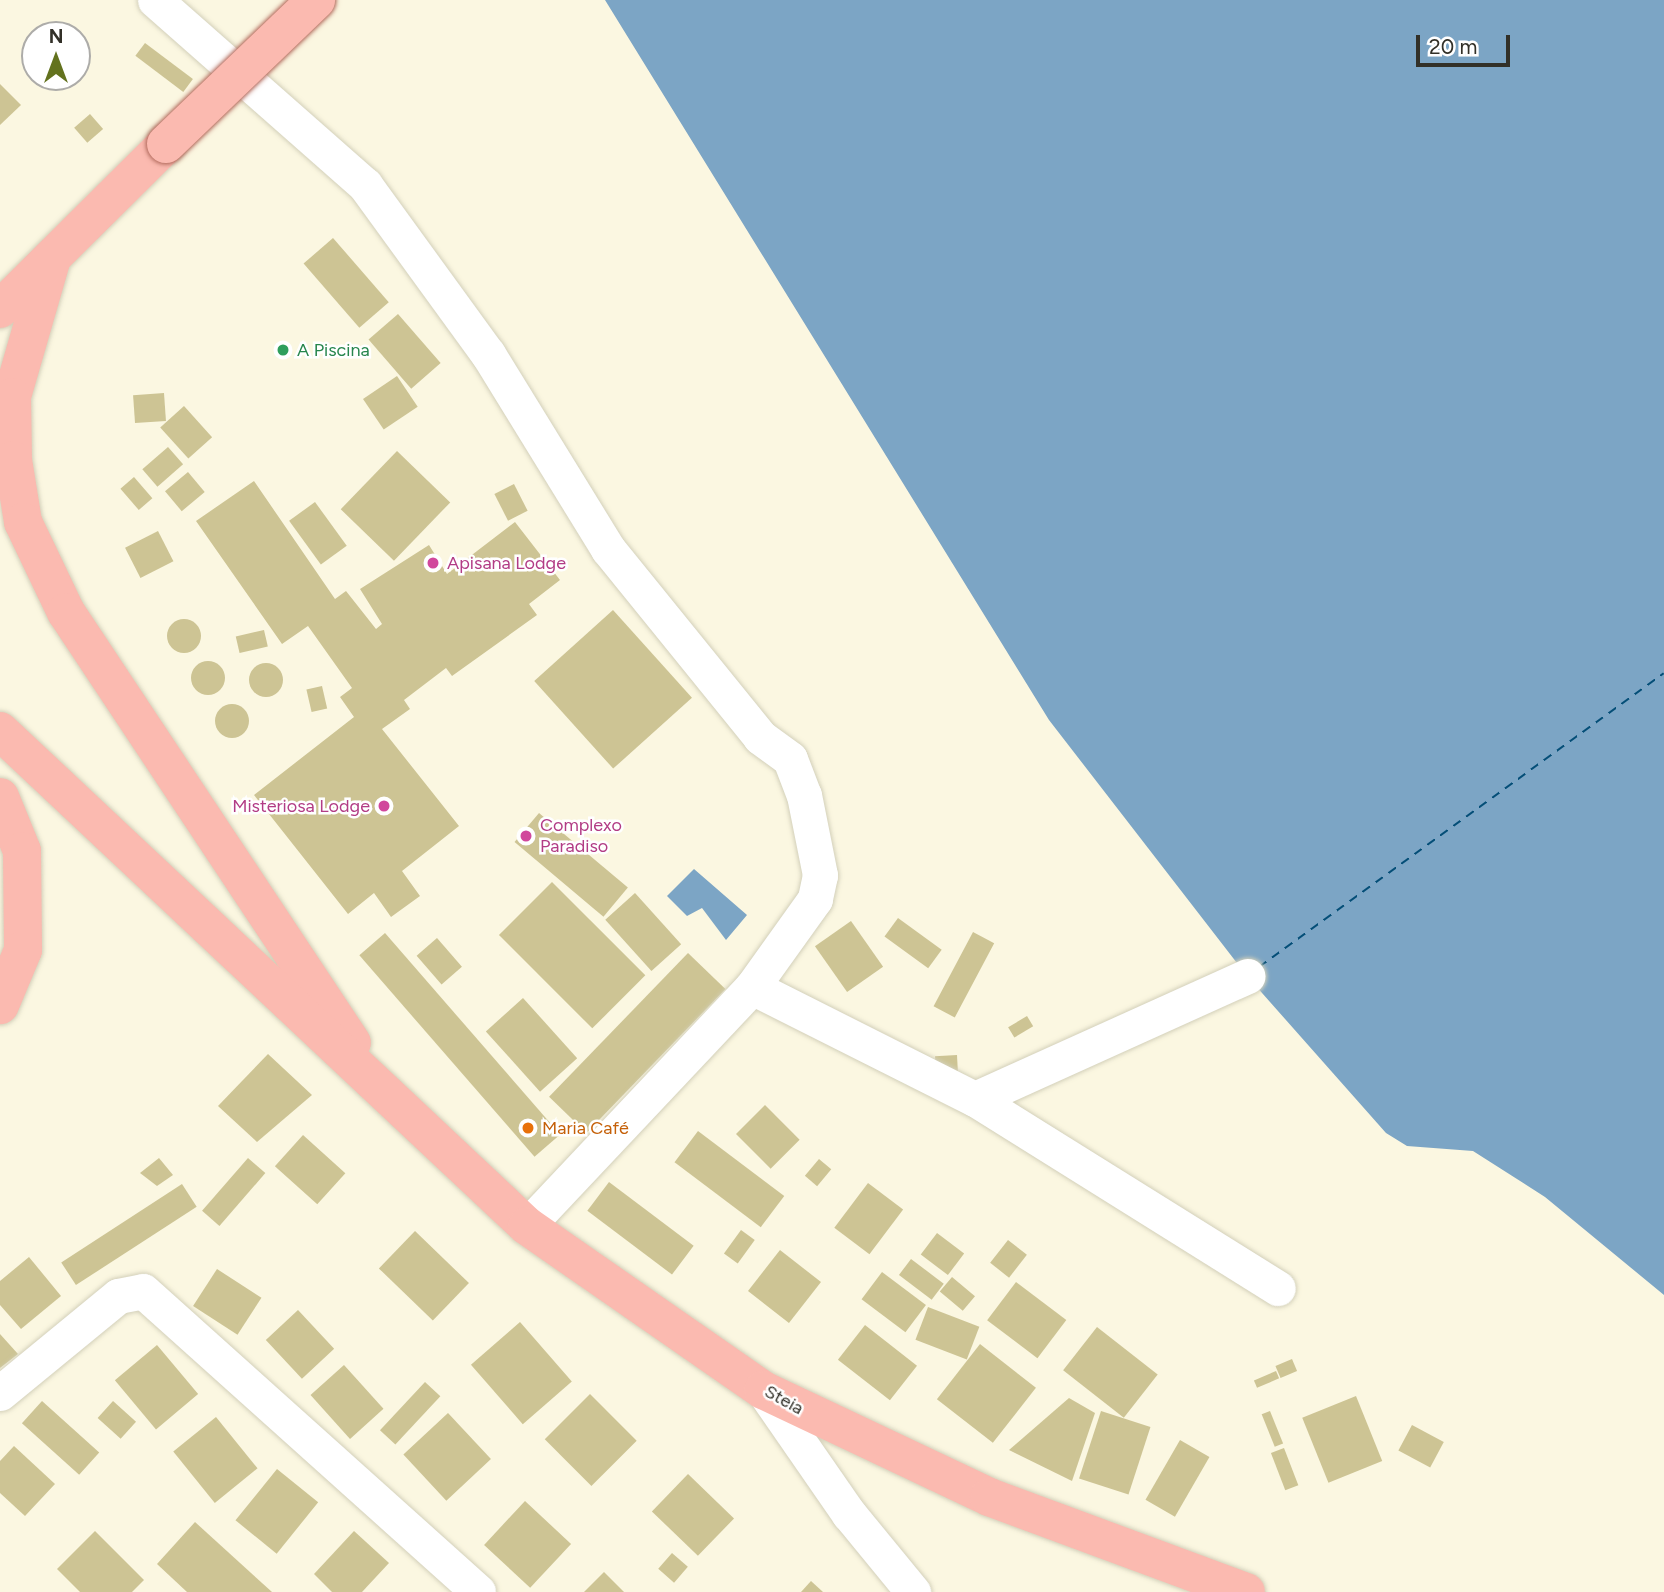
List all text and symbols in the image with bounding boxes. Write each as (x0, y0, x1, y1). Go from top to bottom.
north arrow (21, 21, 91, 91)
scale bar (1419, 21, 1514, 65)
text: N (49, 25, 63, 48)
text: 20 m (1429, 34, 1477, 59)
place label: A Piscina (297, 339, 370, 361)
marker: A Piscina (275, 342, 291, 358)
place label: Apisana Lodge (447, 552, 566, 574)
marker: Apisana Lodge (425, 555, 441, 571)
place label: Misteriosa Lodge (232, 795, 370, 817)
marker: Misteriosa Lodge (376, 798, 392, 814)
place label: Complexo Paradiso (540, 815, 622, 858)
marker: Complexo Paradiso (518, 828, 534, 844)
place label: Maria Café (542, 1117, 629, 1139)
marker: Maria Café (520, 1120, 536, 1136)
street label: Steia (761, 1381, 807, 1419)

